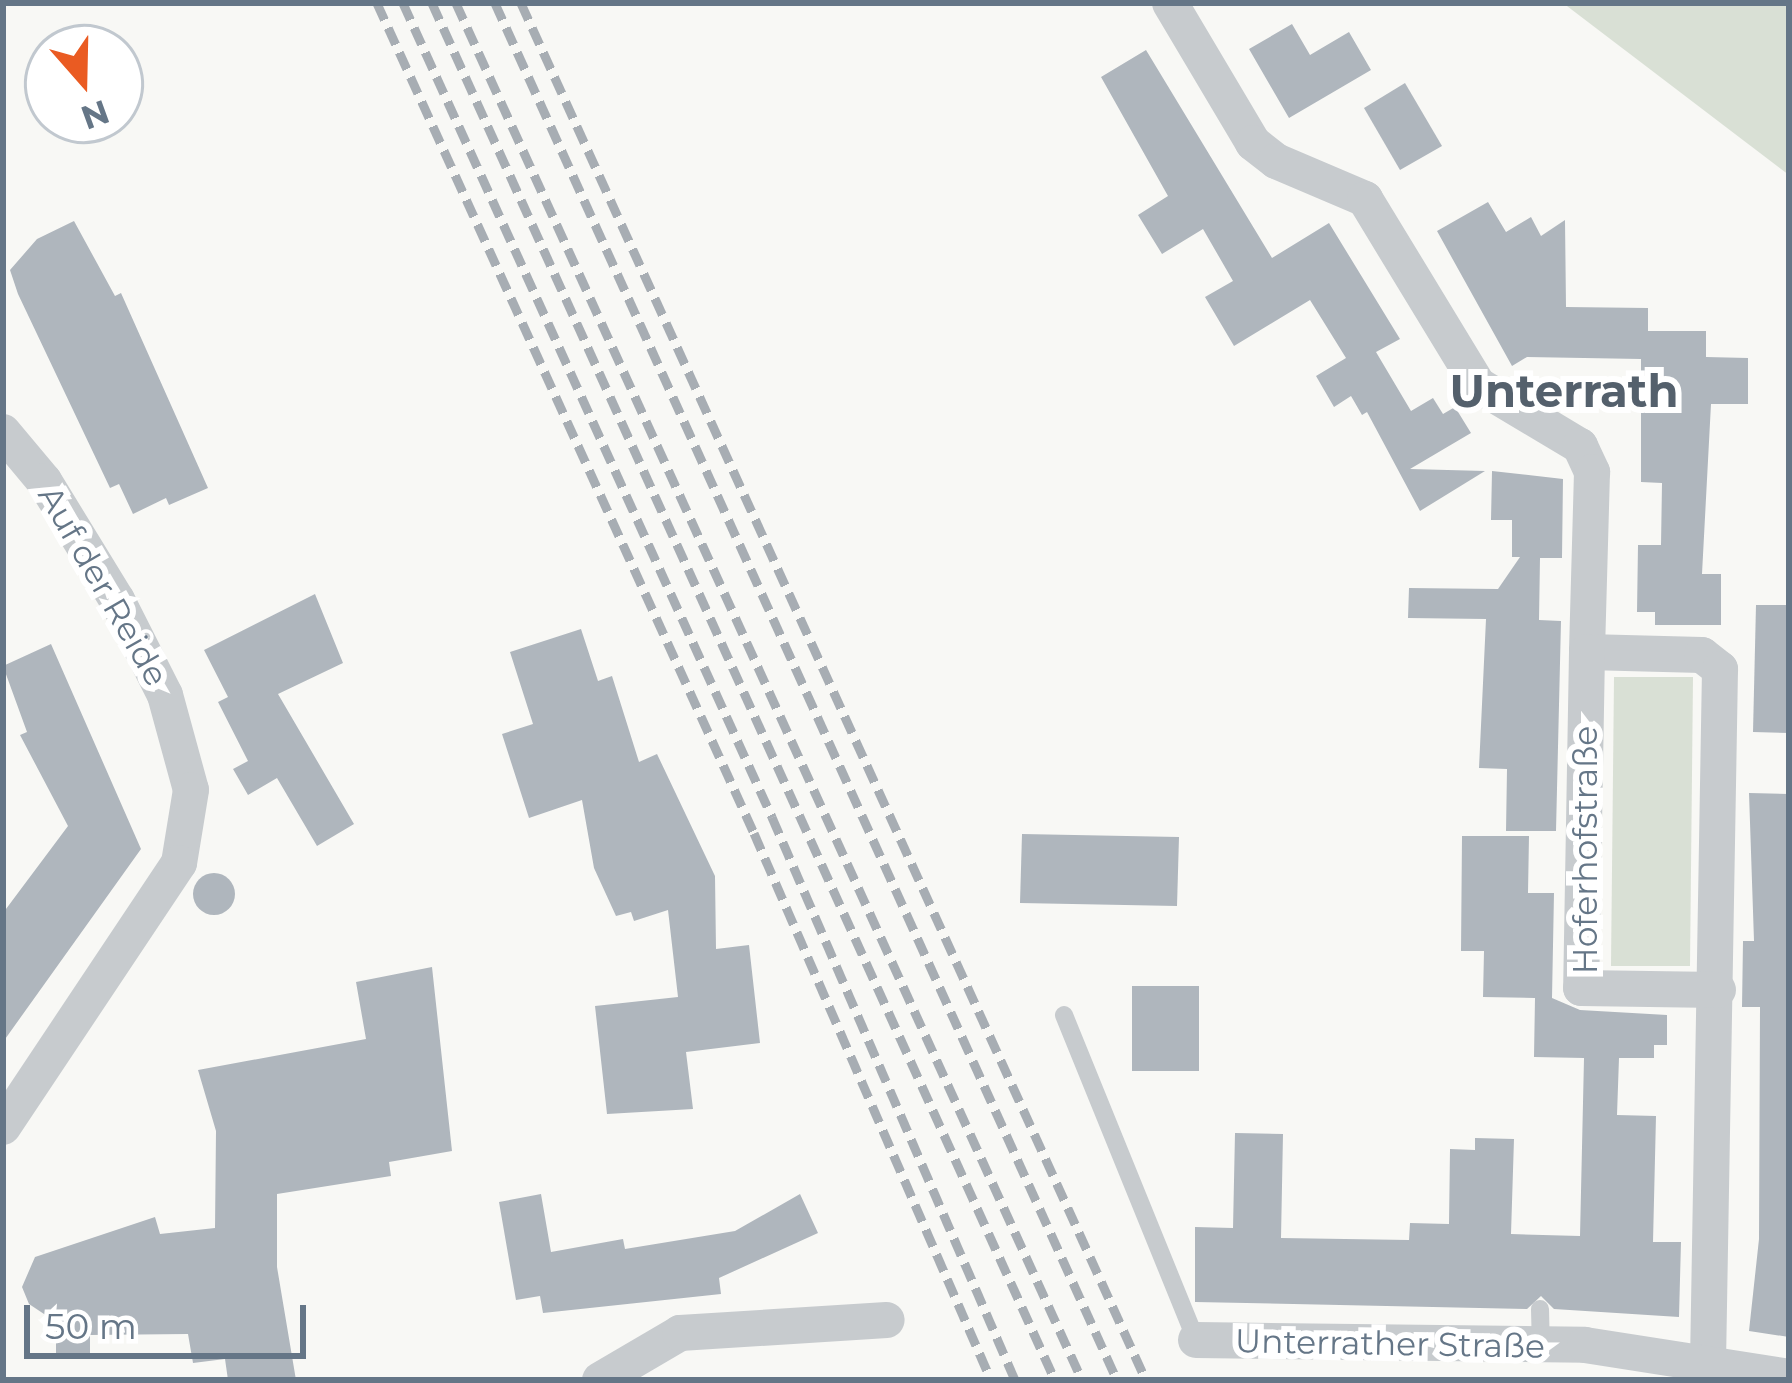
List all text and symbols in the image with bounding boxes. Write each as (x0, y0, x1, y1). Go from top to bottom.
north arrow (24, 24, 144, 144)
text: N (76, 92, 115, 138)
district label: Unterrath (1449, 364, 1679, 418)
street label: Auf der Reide (30, 479, 176, 693)
street label: Hoferhofstraße (1566, 726, 1606, 974)
scale bar (30, 1281, 312, 1355)
text: 50 m (45, 1304, 137, 1348)
street label: Unterrather Straße (1235, 1321, 1545, 1367)

